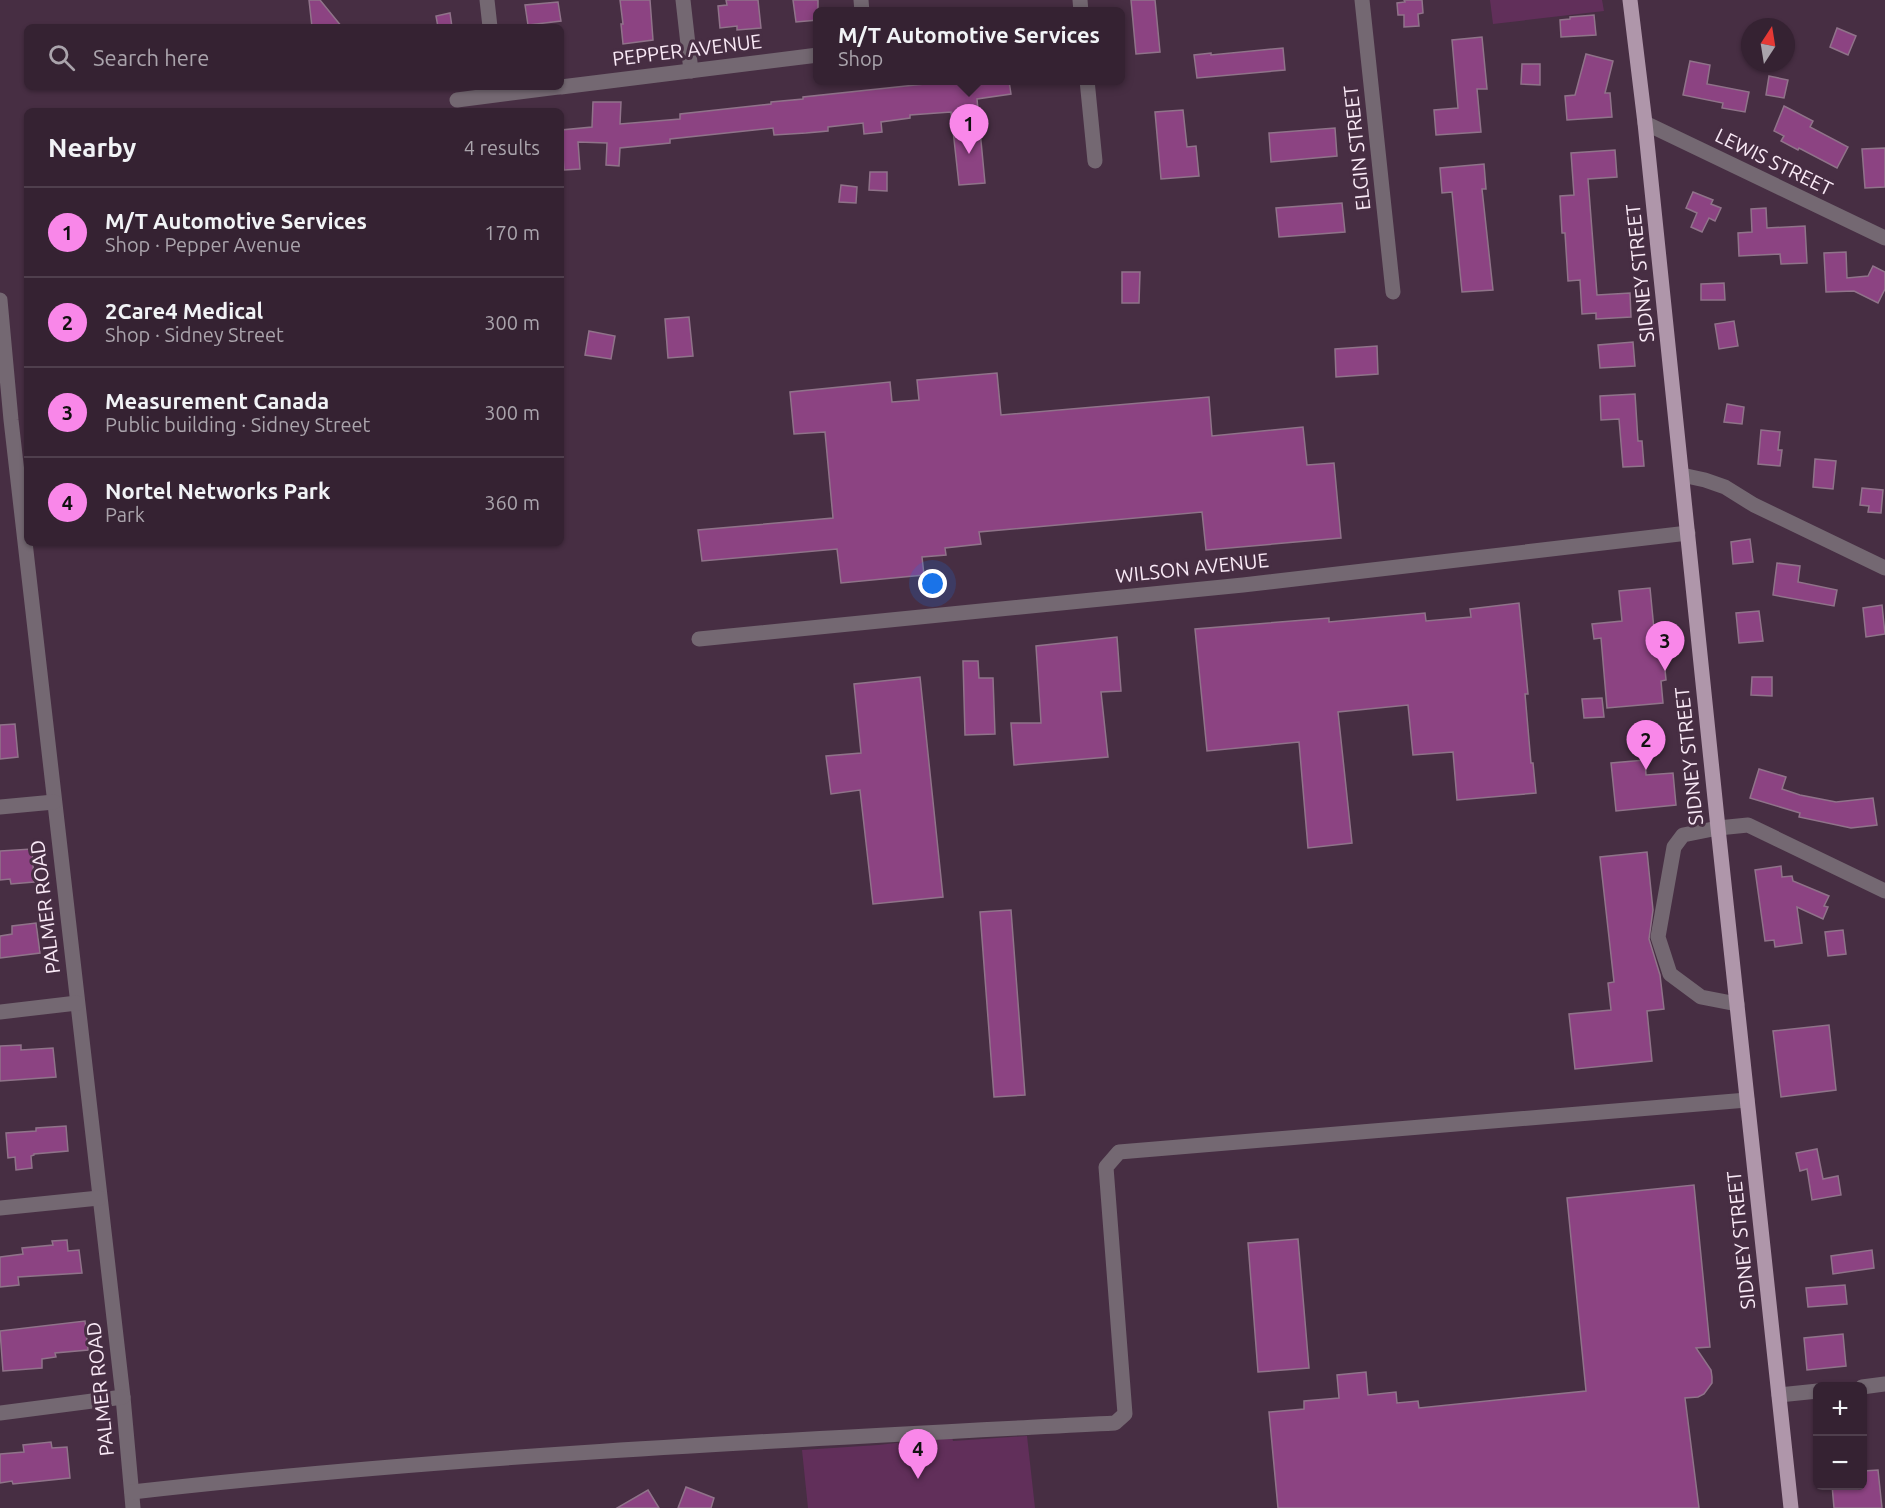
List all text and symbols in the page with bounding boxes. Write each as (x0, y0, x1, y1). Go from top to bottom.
popup (813, 7, 1125, 85)
north arrow (1741, 18, 1795, 72)
text: M/T Automotive Services (838, 22, 1100, 47)
search box (24, 24, 564, 90)
street label: PEPPER AVENUE (611, 29, 763, 70)
icon: search (45, 41, 78, 74)
text: Search here (93, 45, 209, 70)
text: Shop (838, 47, 883, 70)
street label: ELGIN STREET (1339, 84, 1375, 212)
pin: 1 (950, 104, 988, 154)
street label: LEWIS STREET (1712, 123, 1837, 200)
text: Nearby (48, 133, 136, 162)
text: 4 results (464, 136, 540, 159)
street label: SIDNEY STREET (1621, 203, 1658, 343)
text: M/T Automotive Services (105, 208, 367, 233)
text: 1 (62, 221, 73, 244)
text: 170 m (484, 221, 540, 244)
text: Shop · Pepper Avenue (105, 233, 301, 256)
text: 2Care4 Medical (105, 298, 263, 323)
text: 2 (62, 311, 73, 334)
text: 300 m (484, 311, 540, 334)
text: Shop · Sidney Street (105, 323, 284, 346)
text: Measurement Canada (105, 388, 329, 413)
text: 3 (62, 401, 73, 424)
text: 300 m (484, 401, 540, 424)
text: Public building · Sidney Street (105, 413, 370, 436)
text: Nortel Networks Park (105, 478, 330, 503)
text: 4 (62, 491, 73, 514)
text: 360 m (484, 491, 540, 514)
text: Park (105, 503, 145, 526)
street label: WILSON AVENUE (1114, 548, 1270, 587)
your location (918, 569, 947, 598)
pin: 3 (1646, 622, 1684, 671)
street label: SIDNEY STREET (1670, 686, 1707, 826)
pin: 2 (1626, 720, 1666, 770)
street label: PALMER ROAD (25, 839, 64, 975)
street label: SIDNEY STREET (1722, 1170, 1759, 1310)
street label: PALMER ROAD (81, 1321, 118, 1457)
map controls (1813, 1382, 1867, 1490)
button: + (1813, 1382, 1867, 1436)
pin: 4 (898, 1430, 938, 1479)
button: − (1813, 1436, 1867, 1490)

